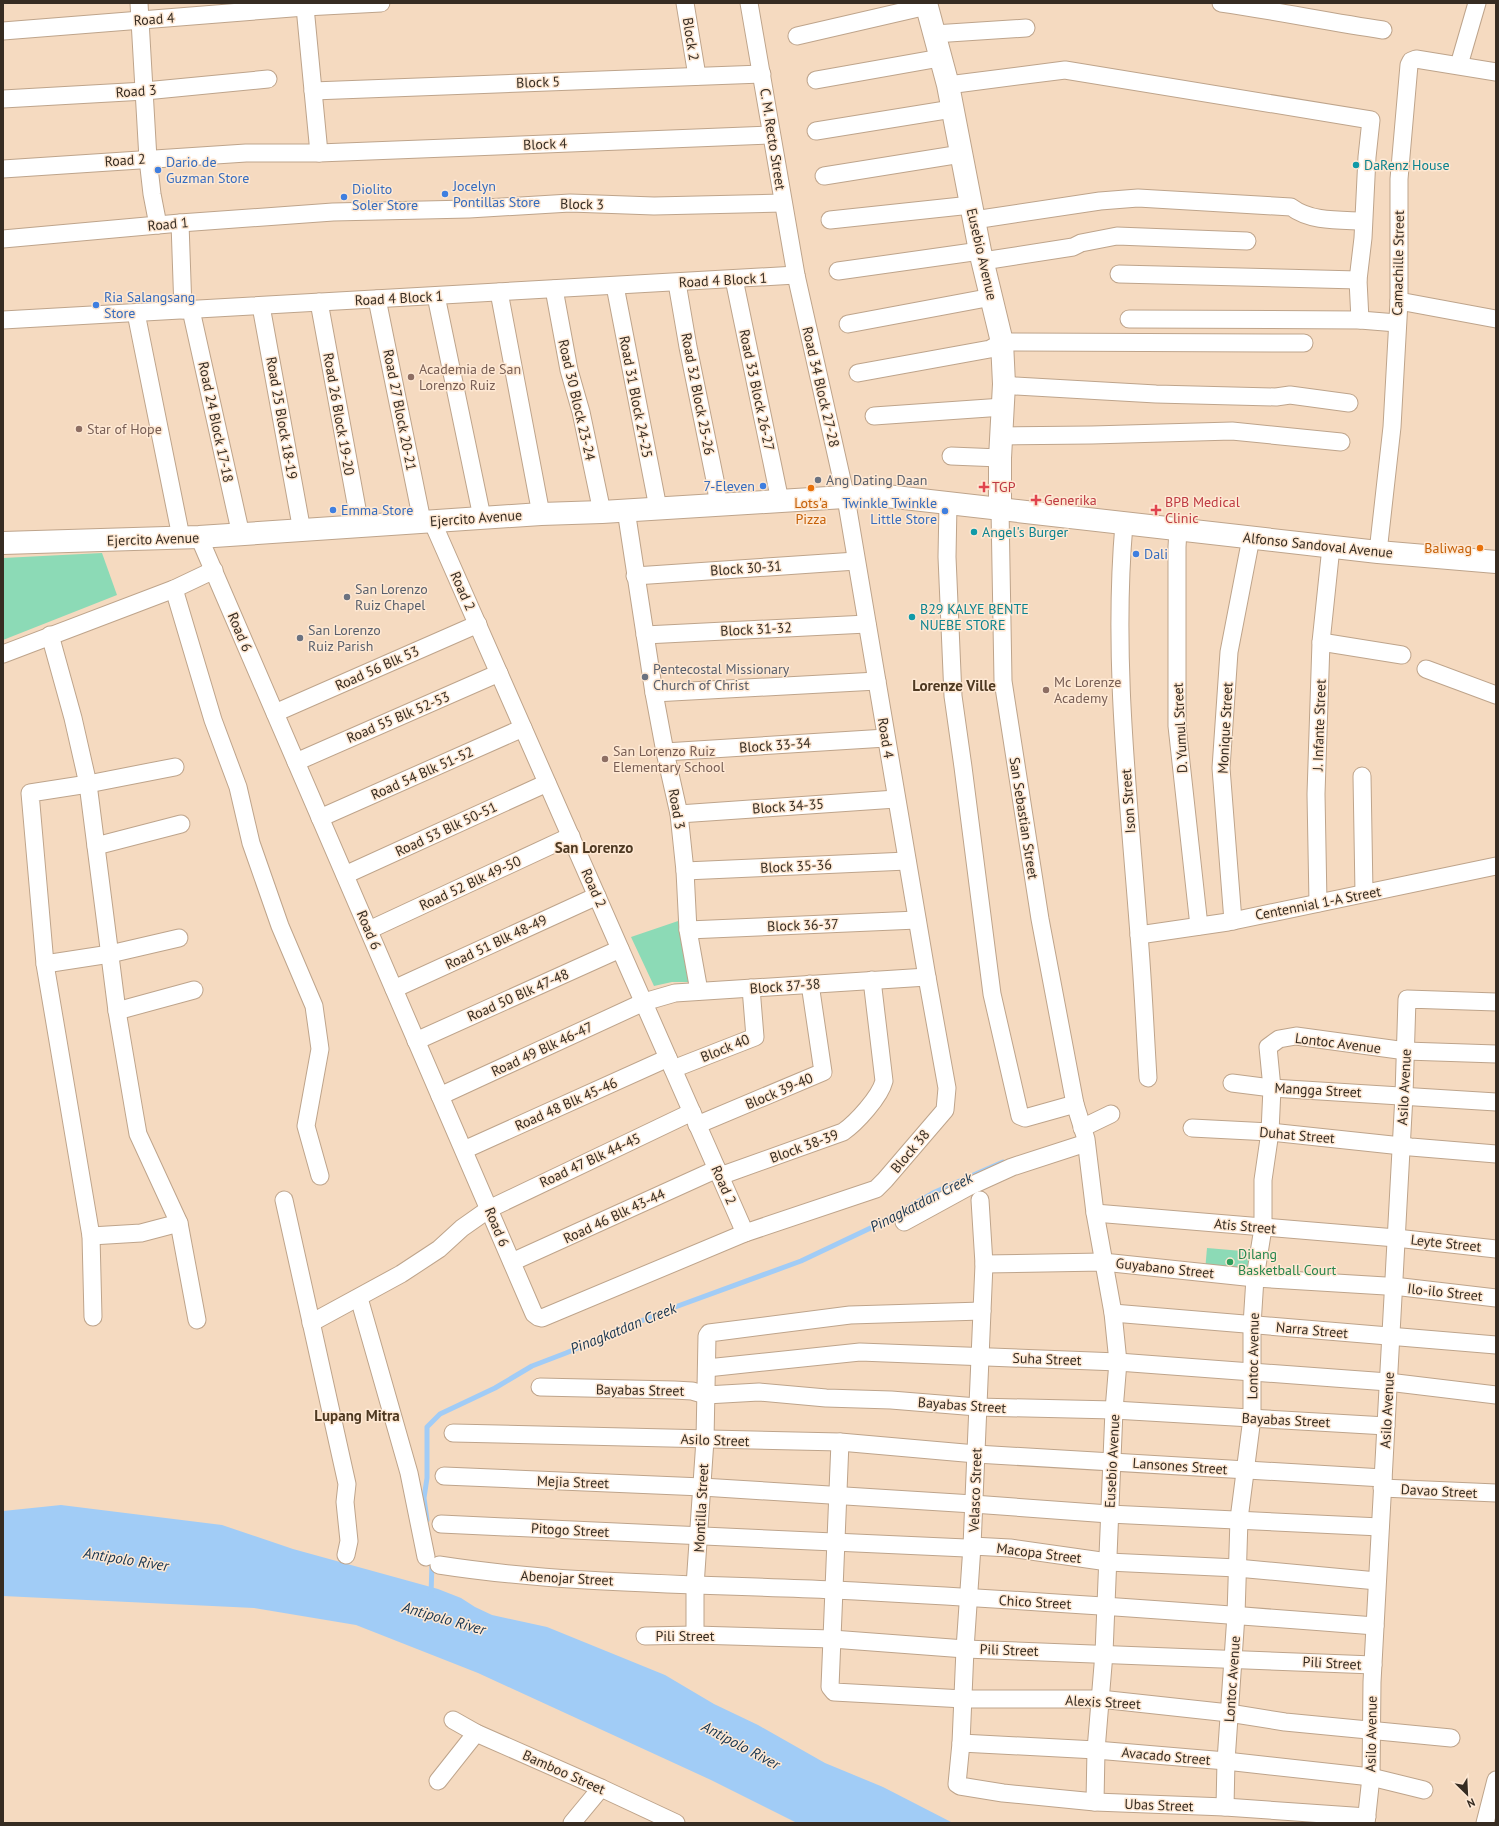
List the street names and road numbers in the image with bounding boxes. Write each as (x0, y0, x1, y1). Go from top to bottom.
street label: Road 4 (133, 9, 175, 29)
street label: Block 2 (679, 16, 703, 62)
street label: Block 5 (516, 72, 560, 92)
street label: Road 3 (115, 81, 157, 101)
street label: C. M. Recto Street (756, 87, 790, 191)
street label: Block 4 (523, 134, 568, 154)
street label: Road 2 (104, 150, 146, 170)
street label: Block 3 (560, 195, 604, 213)
street label: Eusebio Avenue (963, 206, 1001, 302)
street label: Camachille Street (1388, 210, 1408, 316)
street label: Road 1 (147, 213, 189, 235)
street label: Road 4 Block 1 (678, 269, 768, 291)
street label: Road 4 Block 1 (354, 287, 444, 309)
street label: Road 34 Block 27-28 (798, 325, 844, 449)
street label: Road 33 Block 26-27 (735, 327, 779, 453)
street label: Road 32 Block 25-26 (677, 331, 719, 457)
street label: Road 31 Block 24-25 (615, 334, 657, 460)
street label: Road 30 Block 23-24 (554, 338, 600, 463)
street label: Road 27 Block 20-21 (379, 348, 421, 472)
street label: Road 26 Block 19-20 (319, 351, 359, 477)
street label: Road 25 Block 18-19 (262, 355, 302, 481)
street label: Road 24 Block 17-18 (194, 360, 238, 484)
street label: Ejercito Avenue (429, 506, 523, 530)
street label: Ejercito Avenue (107, 528, 199, 550)
street label: Alfonso Sandoval Avenue (1242, 528, 1394, 562)
street label: Block 30-31 (710, 557, 782, 579)
street label: Road 2 (446, 569, 480, 613)
street label: Road 6 (224, 610, 256, 654)
street label: Block 31-32 (720, 618, 792, 640)
street label: Road 56 Blk 53 (332, 641, 422, 695)
street label: J. Infante Street (1308, 679, 1330, 772)
street label: D. Yumul Street (1169, 682, 1191, 774)
street label: Monique Street (1214, 682, 1236, 774)
street label: Road 55 Blk 52-53 (344, 687, 452, 747)
street label: Road 4 (874, 716, 898, 760)
street label: Block 33-34 (739, 733, 812, 756)
street label: Road 54 Blk 51-52 (368, 742, 476, 804)
street label: San Sebastian Street (1005, 756, 1043, 881)
street label: Ison Street (1117, 768, 1139, 834)
street label: Road 3 (665, 787, 689, 831)
street label: Block 34-35 (752, 795, 824, 817)
street label: Road 53 Blk 50-51 (392, 798, 500, 860)
street label: Road 52 Blk 49-50 (416, 851, 524, 914)
street label: Block 35-36 (760, 855, 832, 877)
street label: Road 2 (577, 866, 611, 910)
street label: Centennial 1-A Street (1254, 882, 1383, 924)
street label: Road 6 (353, 908, 385, 952)
street label: Road 51 Blk 48-49 (442, 911, 550, 973)
street label: Block 36-37 (767, 915, 839, 935)
street label: Road 50 Blk 47-48 (464, 965, 572, 1025)
street label: Block 37-38 (749, 975, 821, 997)
street label: Road 49 Blk 46-47 (488, 1018, 596, 1080)
street label: Lontoc Avenue (1294, 1029, 1382, 1057)
street label: Block 40 (698, 1030, 753, 1066)
street label: Asilo Avenue (1393, 1048, 1415, 1126)
street label: Block 39-40 (742, 1069, 816, 1113)
street label: Road 48 Blk 45-46 (512, 1073, 620, 1135)
street label: Mangga Street (1274, 1079, 1362, 1101)
street label: Duhat Street (1259, 1123, 1336, 1147)
street label: Block 38-39 (767, 1125, 841, 1167)
street label: Block 38 (887, 1126, 933, 1176)
street label: Road 47 Blk 44-45 (537, 1129, 643, 1191)
street label: Road 2 (707, 1163, 741, 1207)
street label: Road 46 Blk 43-44 (560, 1184, 668, 1247)
street label: Road 6 (481, 1205, 513, 1249)
street label: Atis Street (1213, 1214, 1277, 1238)
street label: Leyte Street (1410, 1230, 1482, 1256)
street label: Guyabano Street (1115, 1254, 1215, 1282)
street label: Ilo-ilo Street (1406, 1279, 1484, 1305)
street label: Lontoc Avenue (1243, 1313, 1263, 1399)
street label: Narra Street (1275, 1318, 1349, 1342)
street label: Suha Street (1012, 1349, 1082, 1369)
street label: Asilo Avenue (1376, 1371, 1398, 1449)
street label: Bayabas Street (596, 1380, 685, 1400)
street label: Bayabas Street (917, 1393, 1007, 1417)
street label: Bayabas Street (1241, 1409, 1331, 1431)
street label: Eusebio Avenue (1101, 1414, 1123, 1508)
street label: Asilo Street (680, 1430, 750, 1450)
street label: Velasco Street (965, 1447, 985, 1533)
street label: Lansones Street (1132, 1454, 1228, 1478)
street label: Montilla Street (690, 1463, 712, 1553)
street label: Mejia Street (537, 1472, 610, 1492)
street label: Davao Street (1400, 1480, 1478, 1502)
street label: Pitogo Street (530, 1519, 610, 1541)
street label: Macopa Street (995, 1539, 1083, 1567)
street label: Abenojar Street (520, 1567, 614, 1589)
street label: Chico Street (998, 1591, 1072, 1613)
street label: Pili Street (656, 1627, 715, 1645)
street label: Lontoc Avenue (1220, 1635, 1244, 1723)
street label: Pili Street (979, 1640, 1039, 1660)
street label: Pili Street (1302, 1652, 1362, 1674)
street label: Alexis Street (1065, 1691, 1141, 1713)
street label: Asilo Avenue (1361, 1696, 1381, 1772)
street label: Avacado Street (1121, 1743, 1211, 1769)
street label: Bamboo Street (520, 1746, 608, 1798)
street label: Ubas Street (1124, 1795, 1194, 1815)

